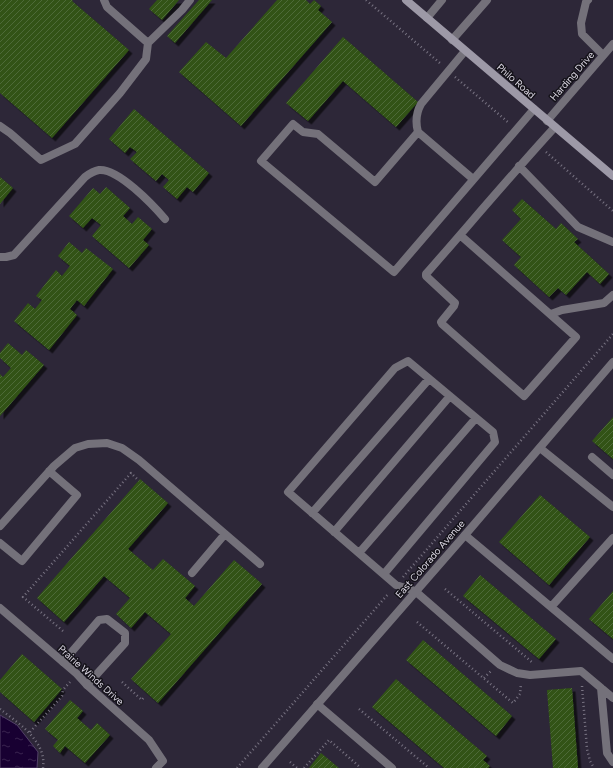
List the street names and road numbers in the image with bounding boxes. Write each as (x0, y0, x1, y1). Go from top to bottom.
street label: Harding Drive (547, 48, 597, 103)
street label: Philo Road (494, 61, 538, 101)
street label: East Colorado Avenue (392, 517, 468, 601)
street label: Prairie Winds Drive (56, 642, 127, 708)

